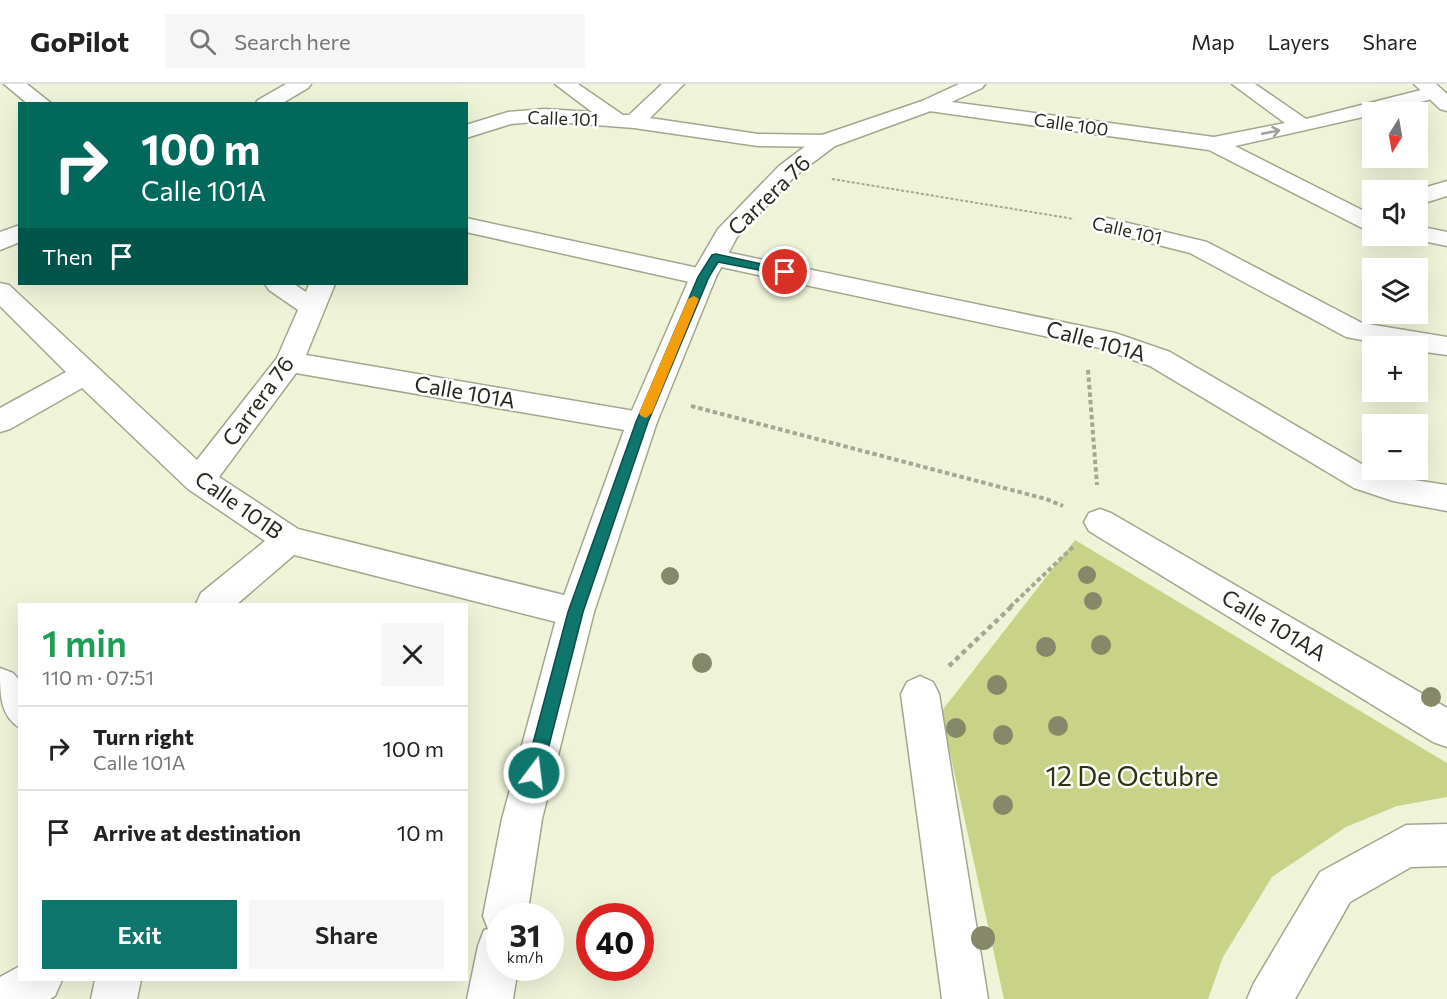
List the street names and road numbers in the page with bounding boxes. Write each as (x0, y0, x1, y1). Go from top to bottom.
street label: Calle 101 (527, 106, 599, 130)
street label: Calle 100 (1032, 108, 1110, 140)
street label: Carrera 76 (722, 149, 816, 241)
street label: Calle 101 (1090, 211, 1164, 249)
street label: Calle 101A (1043, 314, 1149, 367)
street label: Carrera 76 (216, 350, 299, 451)
street label: Calle 101A (413, 369, 518, 414)
street label: Calle 101B (190, 465, 288, 545)
street label: Calle 101AA (1217, 583, 1331, 666)

